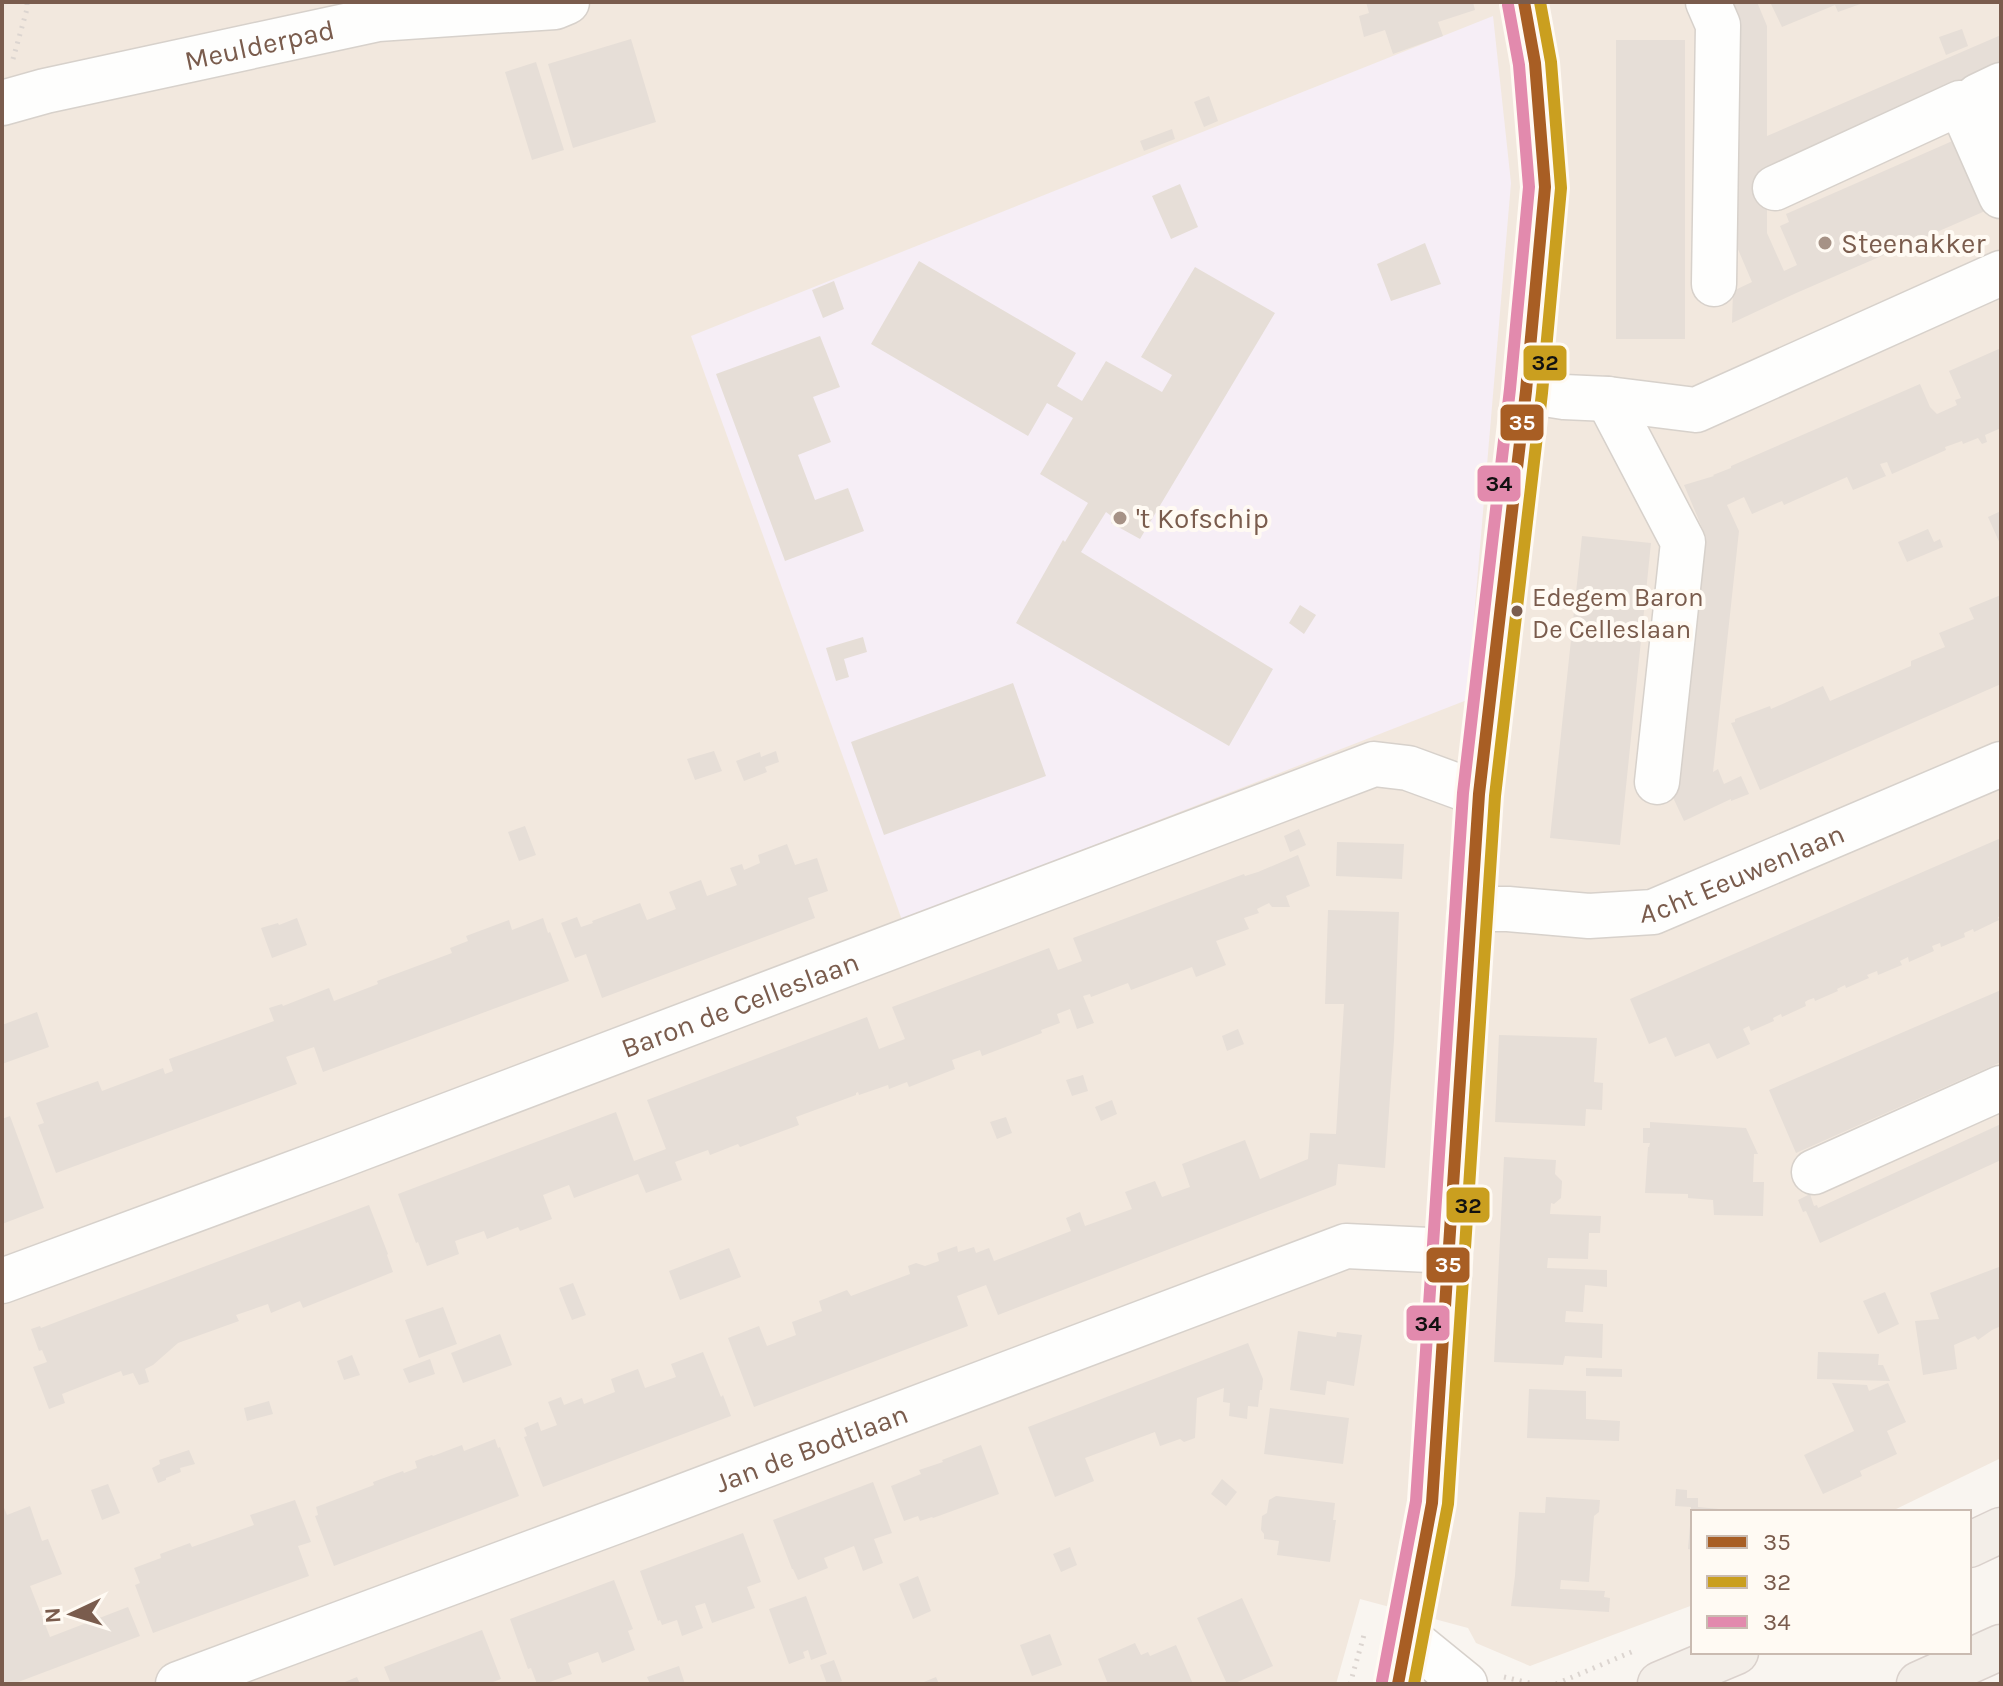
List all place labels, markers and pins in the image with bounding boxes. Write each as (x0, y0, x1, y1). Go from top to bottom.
place label: Steenakker (1841, 227, 1986, 260)
marker: Steenakker (1816, 234, 1834, 252)
place label: 't Kofschip (1136, 502, 1269, 535)
marker: 't Kofschip (1111, 509, 1129, 527)
place label: Edegem Baron De Celleslaan (1532, 582, 1704, 645)
marker: Edegem Baron De Celleslaan (1509, 603, 1525, 619)

